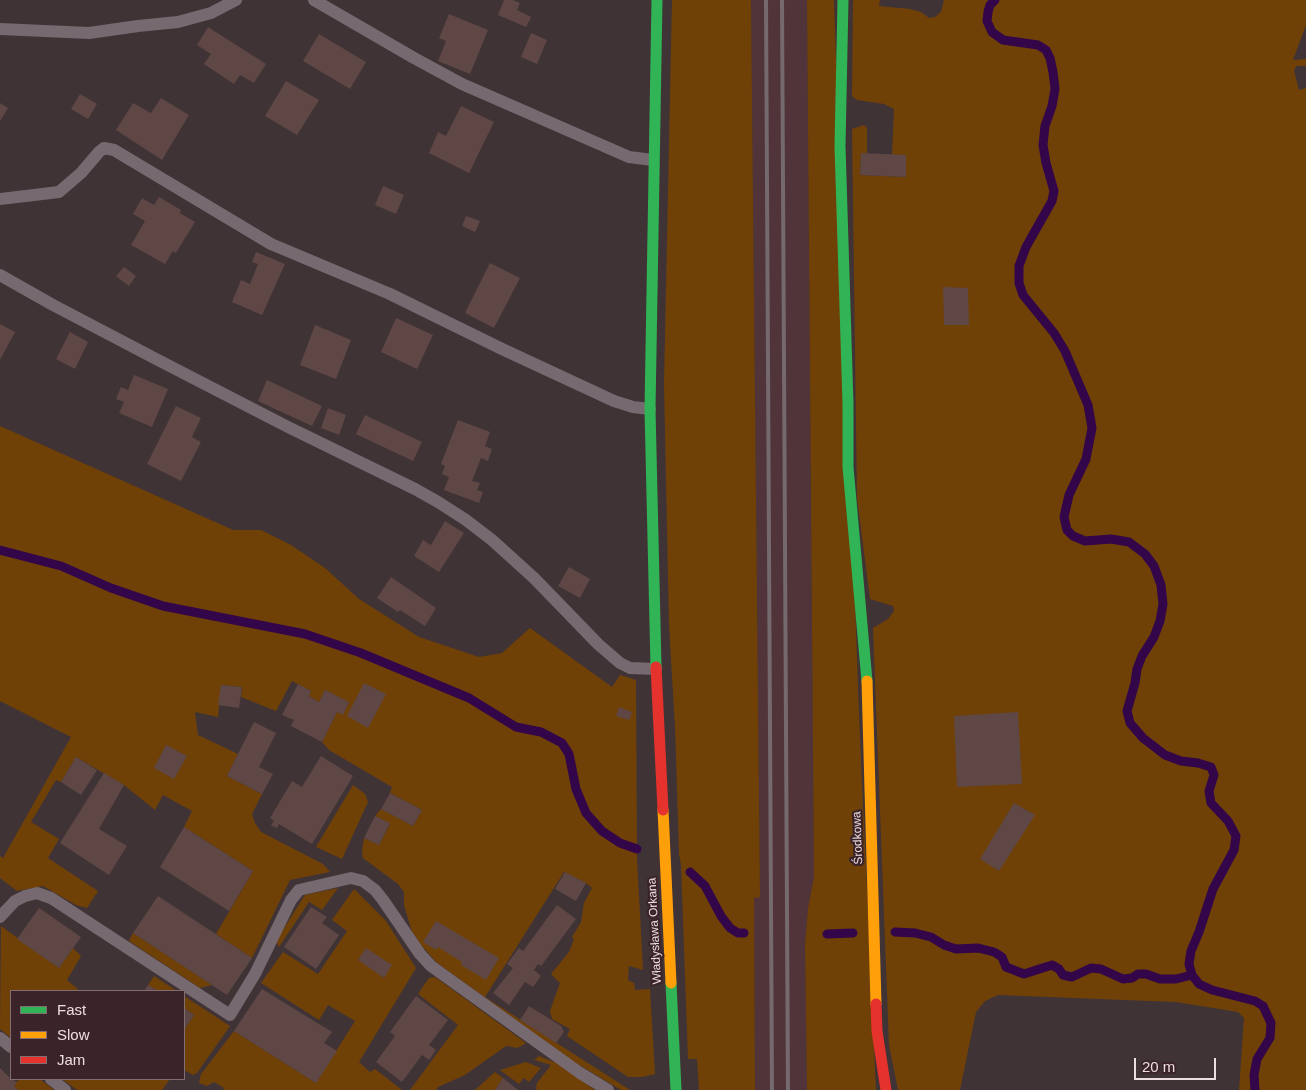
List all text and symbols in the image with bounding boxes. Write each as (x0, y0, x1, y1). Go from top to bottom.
street label: Środkowa (850, 811, 866, 865)
street label: Władysława Orkana (645, 877, 665, 985)
legend (10, 990, 185, 1080)
text: Fast (57, 1001, 86, 1018)
text: Slow (57, 1026, 90, 1043)
scale bar (1136, 1048, 1218, 1080)
text: Jam (57, 1051, 85, 1068)
text: 20 m (1142, 1058, 1175, 1075)

